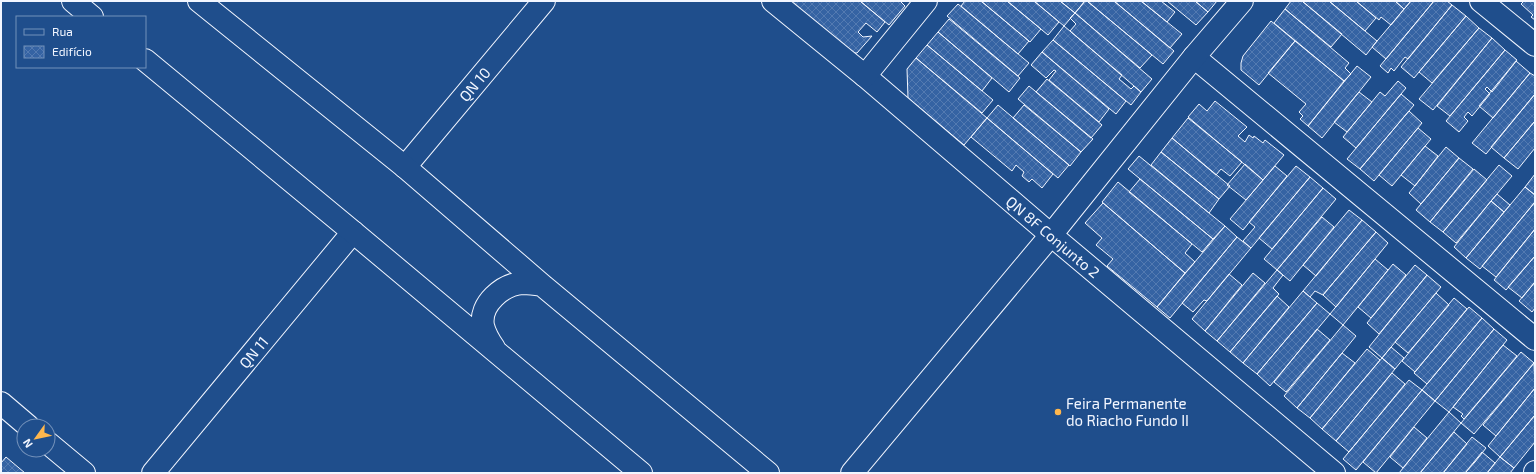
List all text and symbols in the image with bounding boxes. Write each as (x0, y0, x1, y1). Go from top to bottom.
legend (16, 16, 146, 68)
text: Rua (52, 24, 73, 38)
text: Edifício (52, 44, 92, 58)
street label: QN 10 (455, 63, 494, 106)
street label: QN 8F Conjunto 2 (1002, 192, 1104, 281)
street label: QN 11 (235, 333, 272, 372)
place label: Feira Permanente do Riacho Fundo II (1066, 394, 1189, 429)
marker: Feira Permanente do Riacho Fundo II (1053, 407, 1063, 417)
north arrow (16, 418, 56, 458)
text: N (20, 437, 35, 451)

